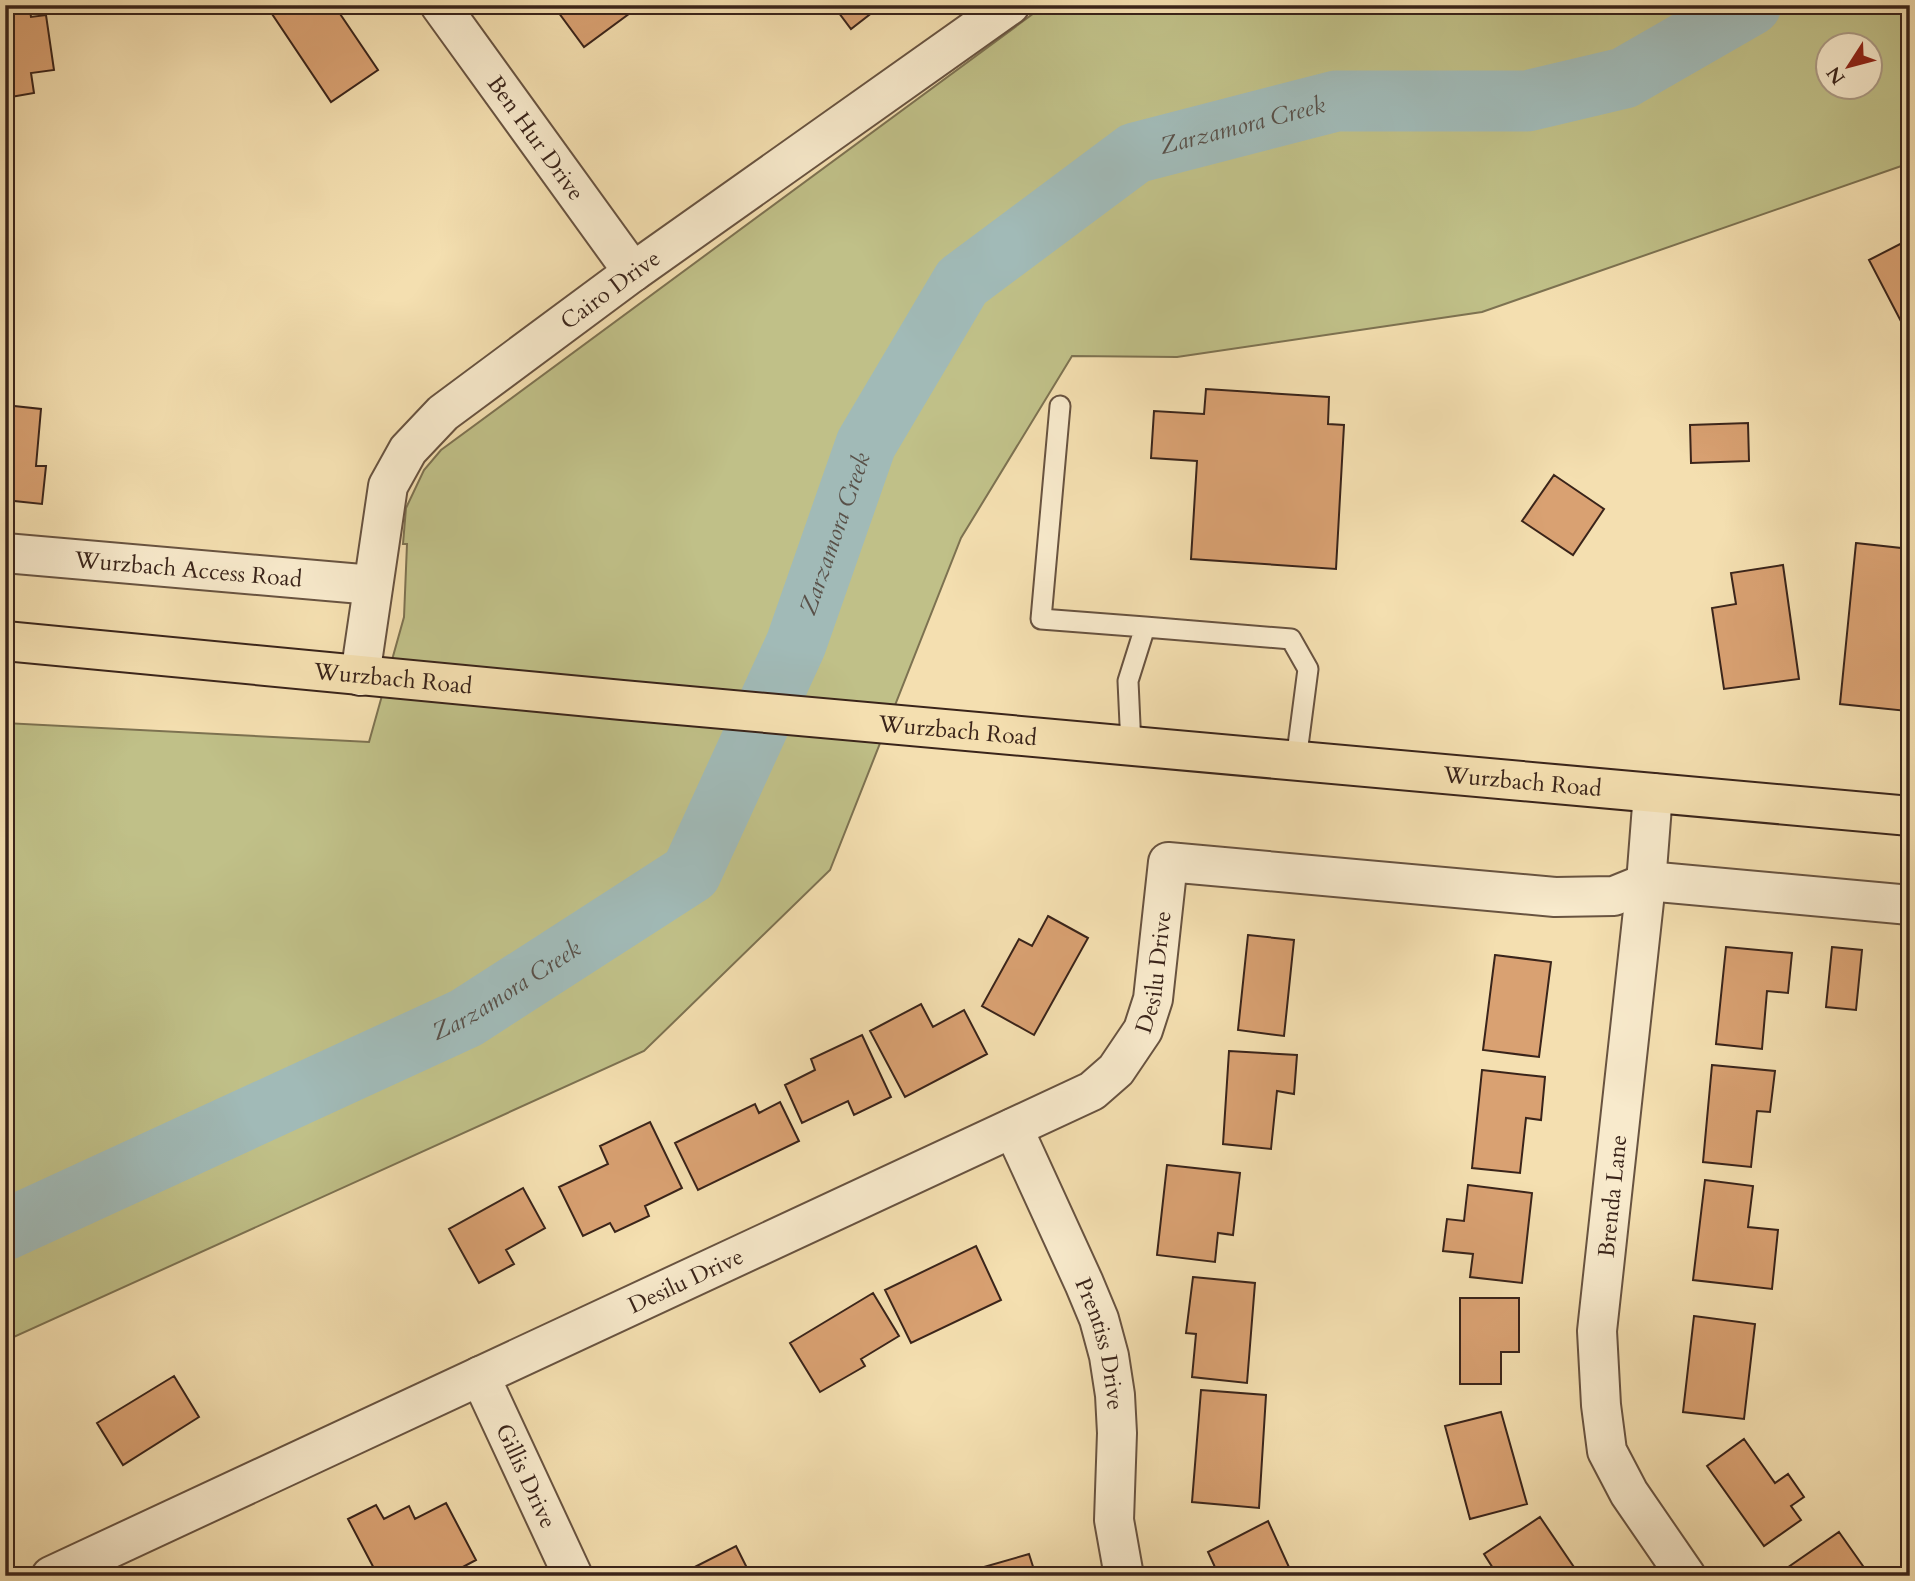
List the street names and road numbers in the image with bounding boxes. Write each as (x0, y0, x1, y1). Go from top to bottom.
street label: Ben Hur Drive (480, 69, 591, 207)
street label: Cairo Drive (554, 243, 666, 337)
street label: Wurzbach Access Road (72, 544, 304, 595)
street label: Wurzbach Road (312, 656, 474, 702)
street label: Wurzbach Road (876, 708, 1039, 753)
street label: Wurzbach Road (1441, 759, 1604, 804)
street label: Desilu Drive (1128, 909, 1179, 1037)
street label: Brenda Lane (1591, 1133, 1634, 1259)
street label: Desilu Drive (623, 1241, 748, 1321)
street label: Prentiss Drive (1067, 1273, 1131, 1411)
street label: Gillis Drive (488, 1418, 564, 1533)

